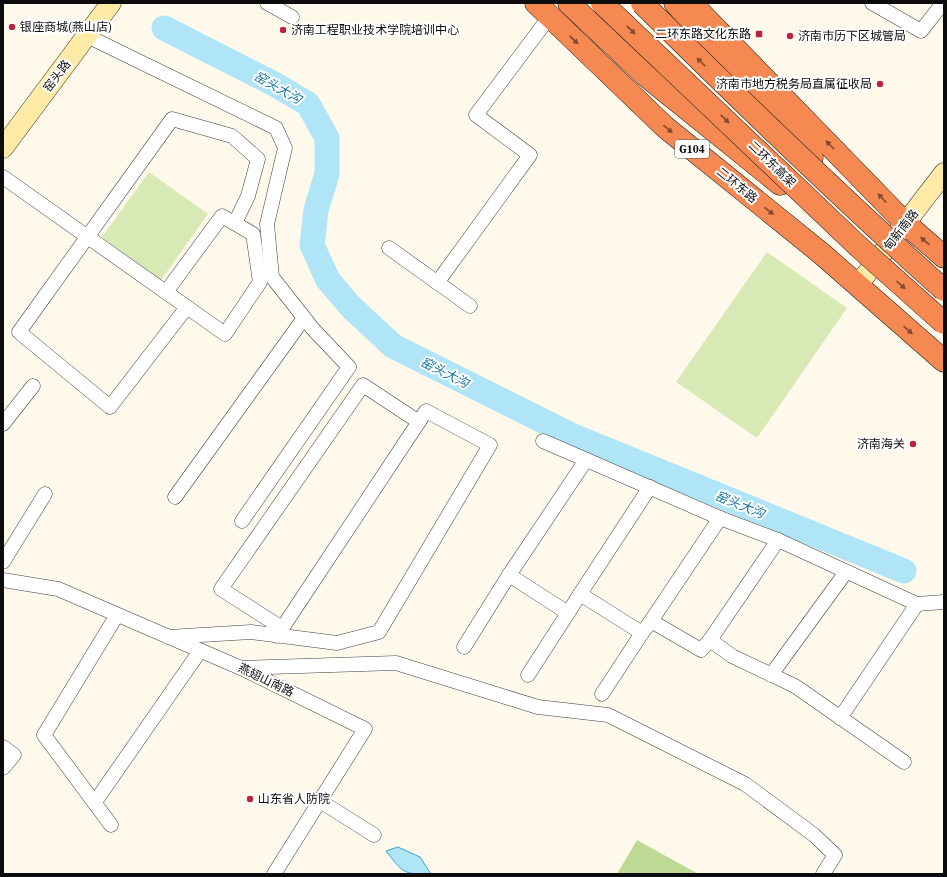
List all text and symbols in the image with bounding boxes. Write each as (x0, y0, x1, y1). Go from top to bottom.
place label: 银座商城(燕山店) (20, 19, 112, 35)
marker: 银座商城(燕山店) (7, 22, 17, 32)
place label: 济南工程职业技术学院培训中心 (291, 22, 459, 38)
marker: 济南工程职业技术学院培训中心 (278, 25, 288, 35)
one-way arrow (626, 25, 635, 34)
place label: 二环东路文化东路 (655, 26, 751, 42)
place label: 济南市历下区城管局 (798, 28, 906, 44)
marker: 二环东路文化东路 (754, 29, 764, 39)
marker: 济南市历下区城管局 (785, 31, 795, 41)
one-way arrow (569, 35, 579, 45)
street label: 窑头路 (40, 57, 74, 95)
one-way arrow (696, 57, 706, 67)
water label: 窑头大沟 (251, 67, 306, 108)
place label: 济南市地方税务局直属征收局 (716, 76, 872, 92)
marker: 济南市地方税务局直属征收局 (875, 79, 885, 89)
one-way arrow (720, 115, 730, 124)
one-way arrow (663, 125, 674, 134)
street label: 二环东高架 (745, 137, 799, 191)
road number: G104 (675, 140, 709, 158)
one-way arrow (826, 140, 835, 150)
street label: 二环东路 (713, 164, 761, 206)
one-way arrow (877, 193, 887, 203)
street label: 甸新南路 (880, 206, 922, 254)
one-way arrow (764, 207, 775, 216)
one-way arrow (920, 236, 930, 245)
one-way arrow (896, 280, 906, 290)
one-way arrow (903, 325, 913, 334)
water label: 窑头大沟 (418, 353, 474, 393)
place label: 济南海关 (857, 436, 905, 452)
marker: 济南海关 (908, 439, 918, 449)
water label: 窑头大沟 (713, 487, 769, 523)
street label: 燕翅山南路 (236, 660, 296, 700)
place label: 山东省人防院 (258, 791, 330, 807)
marker: 山东省人防院 (245, 794, 255, 804)

